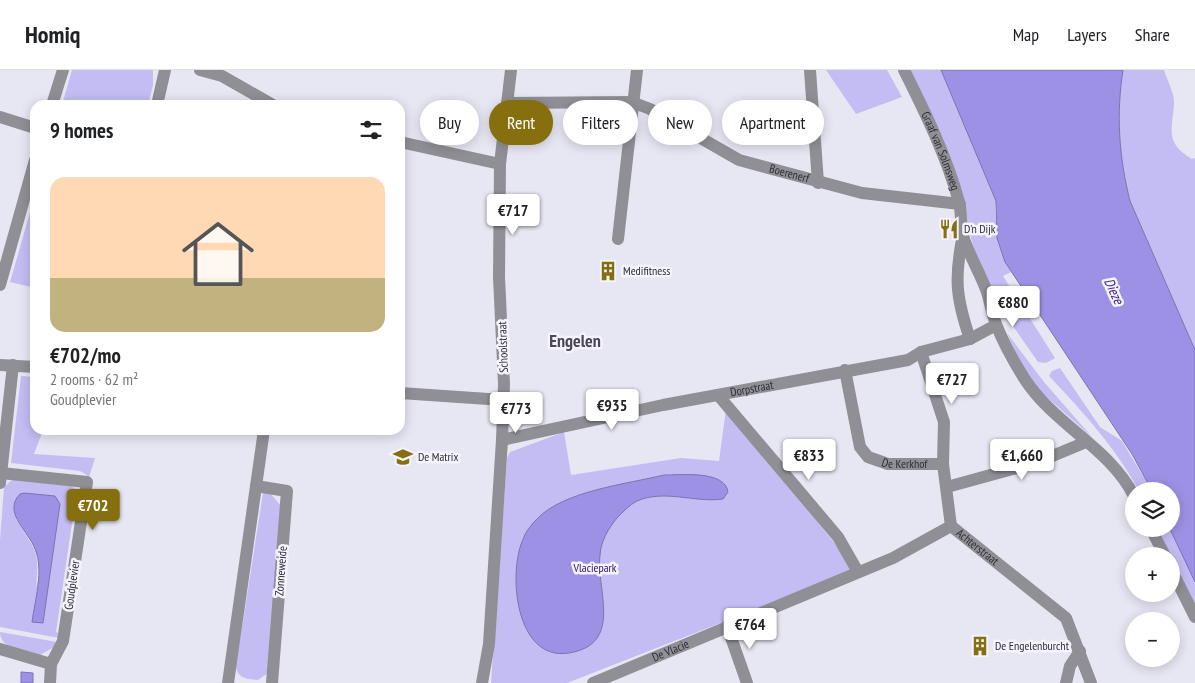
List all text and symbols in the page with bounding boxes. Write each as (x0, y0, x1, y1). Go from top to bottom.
text: Homiq (25, 19, 80, 50)
text: Map (1013, 23, 1039, 46)
text: Layers (1067, 23, 1107, 46)
text: Share (1135, 23, 1170, 46)
chip: Buy (420, 100, 479, 145)
chip: Rent (489, 100, 553, 145)
chip: Filters (563, 100, 638, 145)
chip: New (648, 100, 712, 145)
chip: Apartment (722, 100, 824, 145)
street label: Graaf van Solmsweg (918, 109, 963, 192)
icon: filters (357, 116, 385, 144)
text: 9 homes (50, 117, 113, 144)
street label: Boerenerf (768, 160, 812, 186)
pin: €717 (483, 194, 543, 236)
text: €717 (498, 200, 528, 220)
icon: home (173, 209, 263, 299)
restaurant icon: D'n Dijk (938, 218, 960, 240)
place label: D'n Dijk (964, 221, 996, 236)
building icon: Medifitness (597, 260, 619, 282)
place label: Medifitness (623, 263, 670, 278)
water label: Dieze (1100, 275, 1128, 308)
pin: €880 (983, 286, 1043, 328)
text: €880 (998, 292, 1028, 312)
street label: Schoolstraat (494, 320, 511, 373)
district label: Engelen (549, 329, 601, 352)
text: €702/mo (50, 342, 121, 369)
pin: €727 (922, 362, 982, 405)
text: 2 rooms · 62 m² (50, 369, 138, 389)
text: €727 (937, 369, 967, 389)
street label: Dorpstraat (729, 377, 775, 400)
pin: €935 (582, 388, 642, 431)
text: Goudplevier (50, 389, 116, 409)
pin: €773 (486, 392, 546, 434)
text: €935 (597, 395, 627, 415)
text: €773 (501, 398, 531, 418)
pin: €833 (779, 438, 839, 481)
pin: €1,660 (981, 438, 1063, 481)
text: €833 (794, 445, 824, 465)
text: €1,660 (1001, 445, 1043, 465)
school or university icon: De Matrix (392, 446, 414, 468)
place label: De Matrix (418, 449, 458, 464)
street label: De Kerkhof (880, 454, 928, 471)
map controls (1125, 482, 1180, 667)
button: layers (1125, 482, 1180, 537)
pin: €702 (63, 488, 123, 531)
text: €702 (78, 495, 108, 515)
street label: Achterstraat (953, 525, 1003, 569)
street label: Zonneweide (271, 545, 290, 596)
button: + (1125, 547, 1180, 602)
street label: Goudplevier (61, 559, 82, 611)
park label: Vlaciepark (573, 560, 617, 575)
pin: €764 (720, 608, 780, 650)
button: − (1125, 612, 1180, 667)
text: €764 (735, 614, 765, 634)
building icon: De Engelenburcht (969, 635, 991, 657)
street label: De Vlacie (650, 636, 691, 665)
place label: De Engelenburcht (995, 638, 1070, 653)

